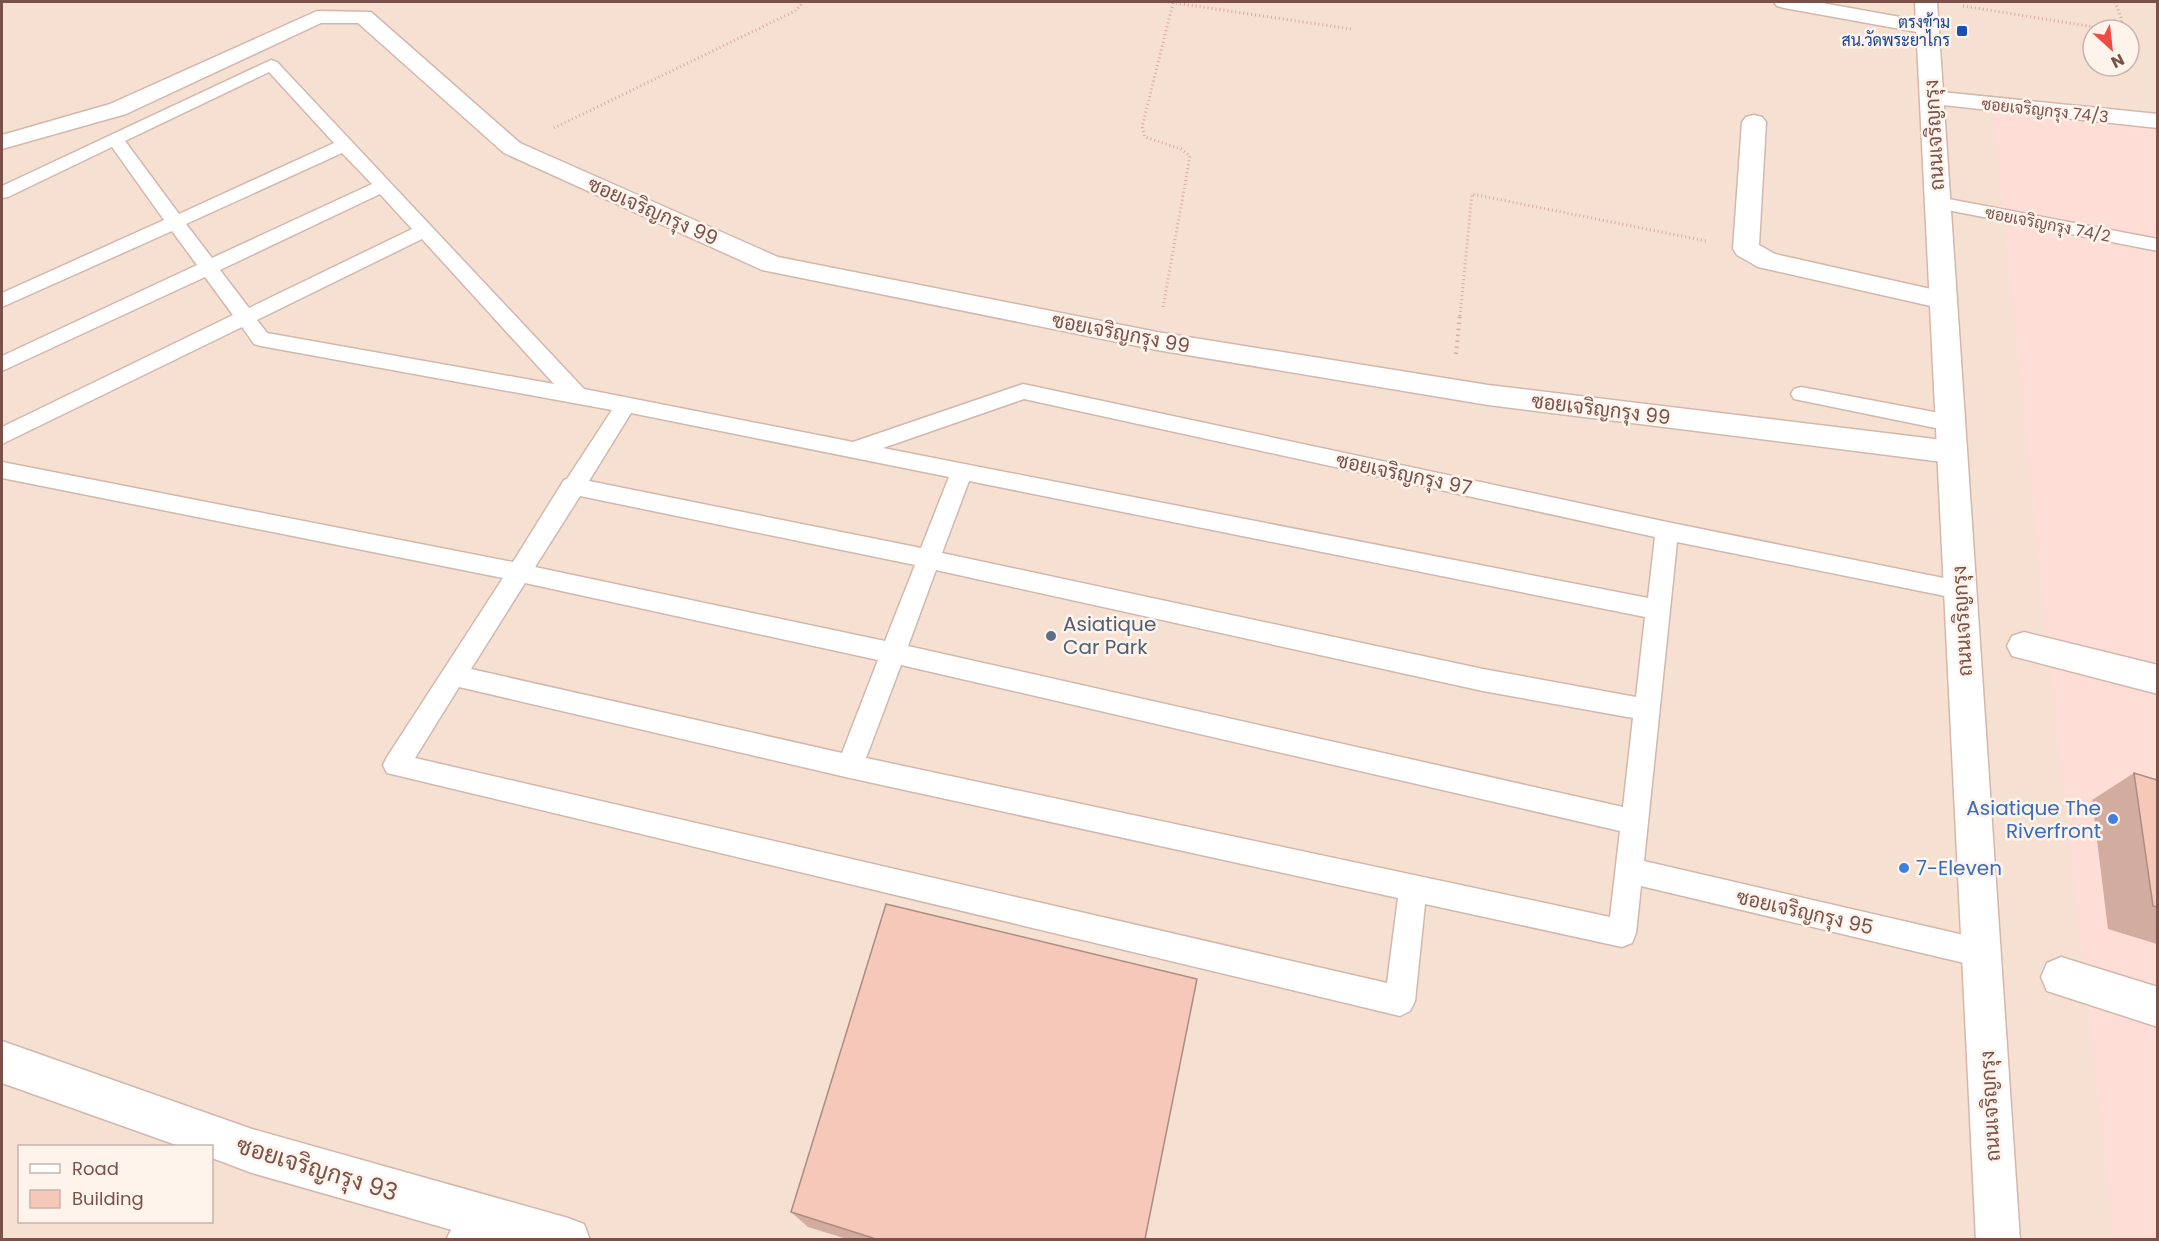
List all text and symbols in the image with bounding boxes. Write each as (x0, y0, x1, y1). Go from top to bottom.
place label: ตรงข้าม สน.วัดพระยาไกร (1842, 11, 1950, 52)
north arrow (2081, 18, 2141, 78)
marker: ตรงข้าม สน.วัดพระยาไกร (1955, 24, 1969, 38)
text: N (2107, 48, 2128, 74)
street label: ถนนเจริญกรุง (1917, 79, 1951, 191)
street label: ซอยเจริญกรุง 74/3 (1980, 92, 2110, 129)
street label: ซอยเจริญกรุง 99 (583, 170, 723, 252)
street label: ซอยเจริญกรุง 74/2 (1983, 201, 2113, 248)
street label: ซอยเจริญกรุง 99 (1050, 306, 1192, 360)
street label: ซอยเจริญกรุง 99 (1530, 387, 1672, 431)
street label: ซอยเจริญกรุง 97 (1333, 446, 1475, 502)
street label: ถนนเจริญกรุง (1945, 565, 1979, 677)
place label: Asiatique Car Park (1063, 610, 1156, 661)
marker: Asiatique Car Park (1044, 629, 1058, 643)
place label: Asiatique The Riverfront (1966, 794, 2101, 845)
marker: Asiatique The Riverfront (2106, 812, 2120, 826)
place label: 7-Eleven (1916, 854, 2002, 882)
marker: 7-Eleven (1897, 861, 1911, 875)
street label: ซอยเจริญกรุง 95 (1734, 883, 1876, 941)
street label: ถนนเจริญกรุง (1973, 1050, 2007, 1162)
street label: ซอยเจริญกรุง 93 (233, 1128, 402, 1209)
legend (18, 1145, 213, 1223)
text: Road (72, 1156, 119, 1181)
text: Building (72, 1186, 144, 1211)

